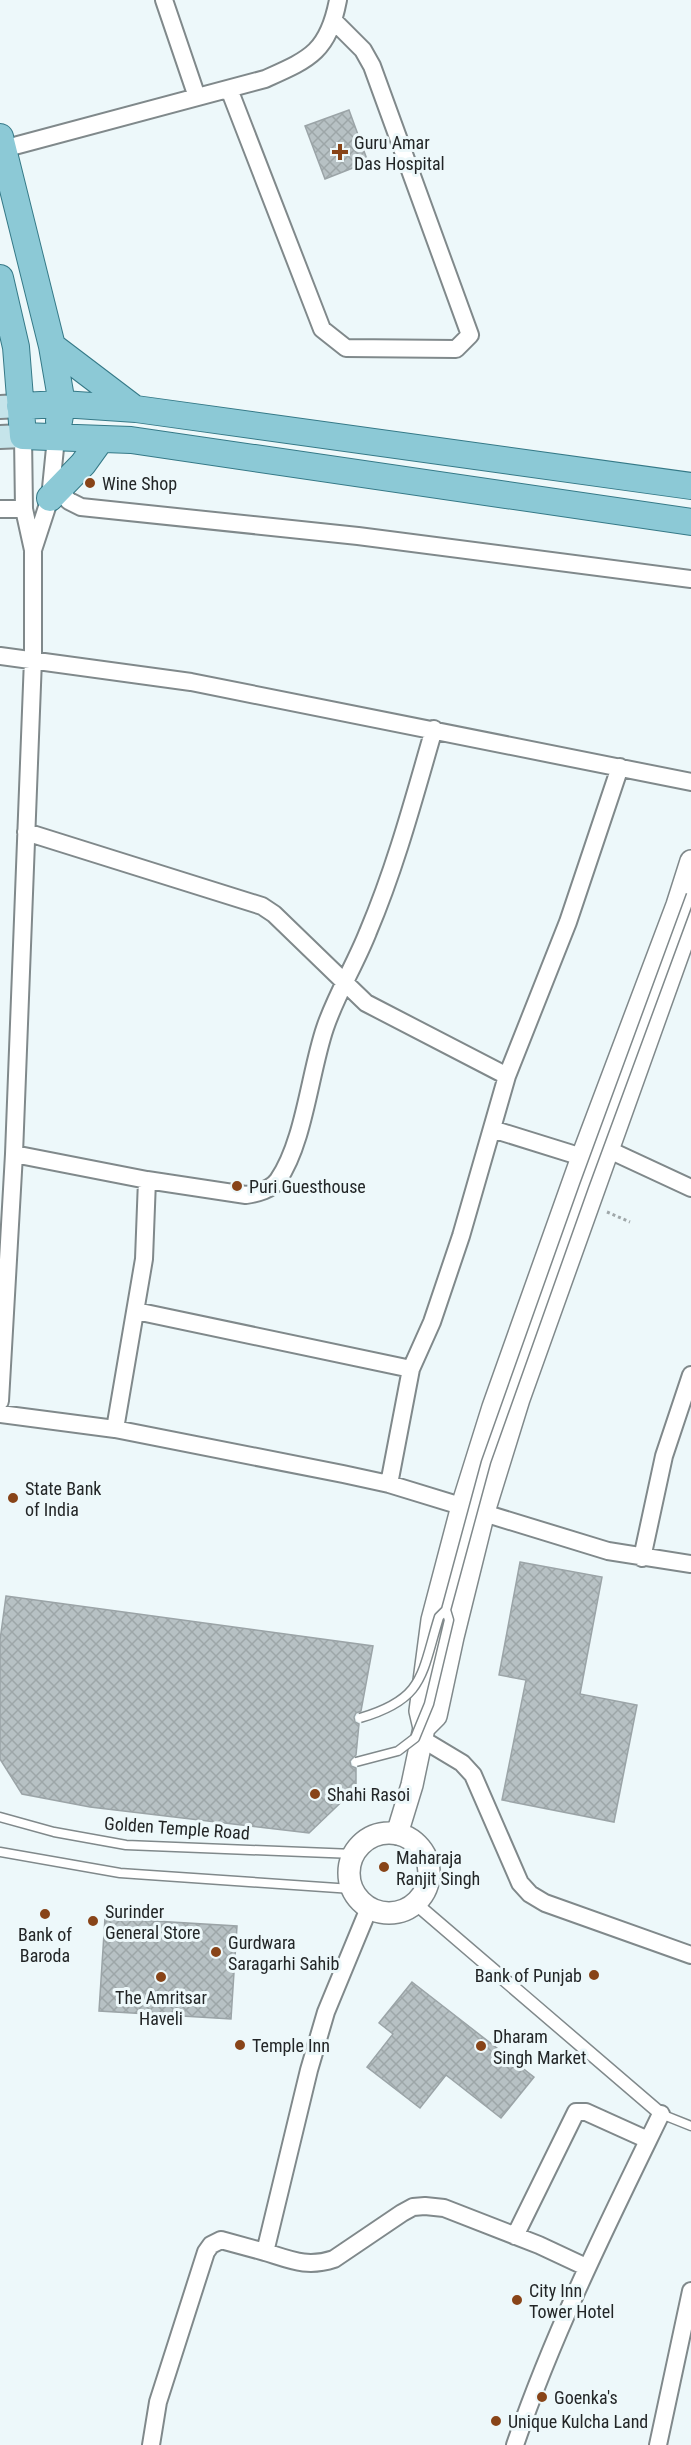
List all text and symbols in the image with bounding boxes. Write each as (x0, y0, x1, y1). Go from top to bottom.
place label: Guru Amar Das Hospital (354, 132, 445, 174)
marker: Guru Amar Das Hospital (331, 143, 349, 161)
place label: Wine Shop (102, 473, 177, 494)
marker: Wine Shop (83, 476, 97, 490)
place label: Puri Guesthouse (249, 1176, 366, 1197)
marker: Puri Guesthouse (230, 1179, 244, 1193)
place label: State Bank of India (25, 1478, 101, 1520)
marker: State Bank of India (6, 1491, 20, 1505)
place label: Shahi Rasoi (327, 1784, 410, 1805)
marker: Shahi Rasoi (308, 1787, 322, 1801)
street label: Golden Temple Road (104, 1812, 250, 1844)
place label: Maharaja Ranjit Singh (396, 1847, 480, 1889)
marker: Maharaja Ranjit Singh (377, 1860, 391, 1874)
place label: Surinder General Store (105, 1901, 201, 1943)
marker: Bank of Baroda (38, 1907, 52, 1921)
marker: Surinder General Store (86, 1914, 100, 1928)
place label: Bank of Baroda (18, 1924, 72, 1966)
place label: Gurdwara Saragarhi Sahib (228, 1932, 339, 1974)
marker: Gurdwara Saragarhi Sahib (209, 1945, 223, 1959)
place label: Bank of Punjab (475, 1965, 582, 1986)
marker: Bank of Punjab (587, 1968, 601, 1982)
marker: The Amritsar Haveli (154, 1970, 168, 1984)
place label: The Amritsar Haveli (115, 1987, 207, 2029)
place label: Dharam Singh Market (493, 2026, 586, 2068)
place label: Temple Inn (252, 2035, 330, 2056)
marker: Temple Inn (233, 2038, 247, 2052)
marker: Dharam Singh Market (474, 2039, 488, 2053)
place label: City Inn Tower Hotel (529, 2280, 614, 2322)
marker: City Inn Tower Hotel (510, 2293, 524, 2307)
place label: Goenka's (554, 2387, 618, 2408)
marker: Goenka's (535, 2390, 549, 2404)
place label: Unique Kulcha Land (508, 2411, 648, 2432)
marker: Unique Kulcha Land (489, 2414, 503, 2428)

